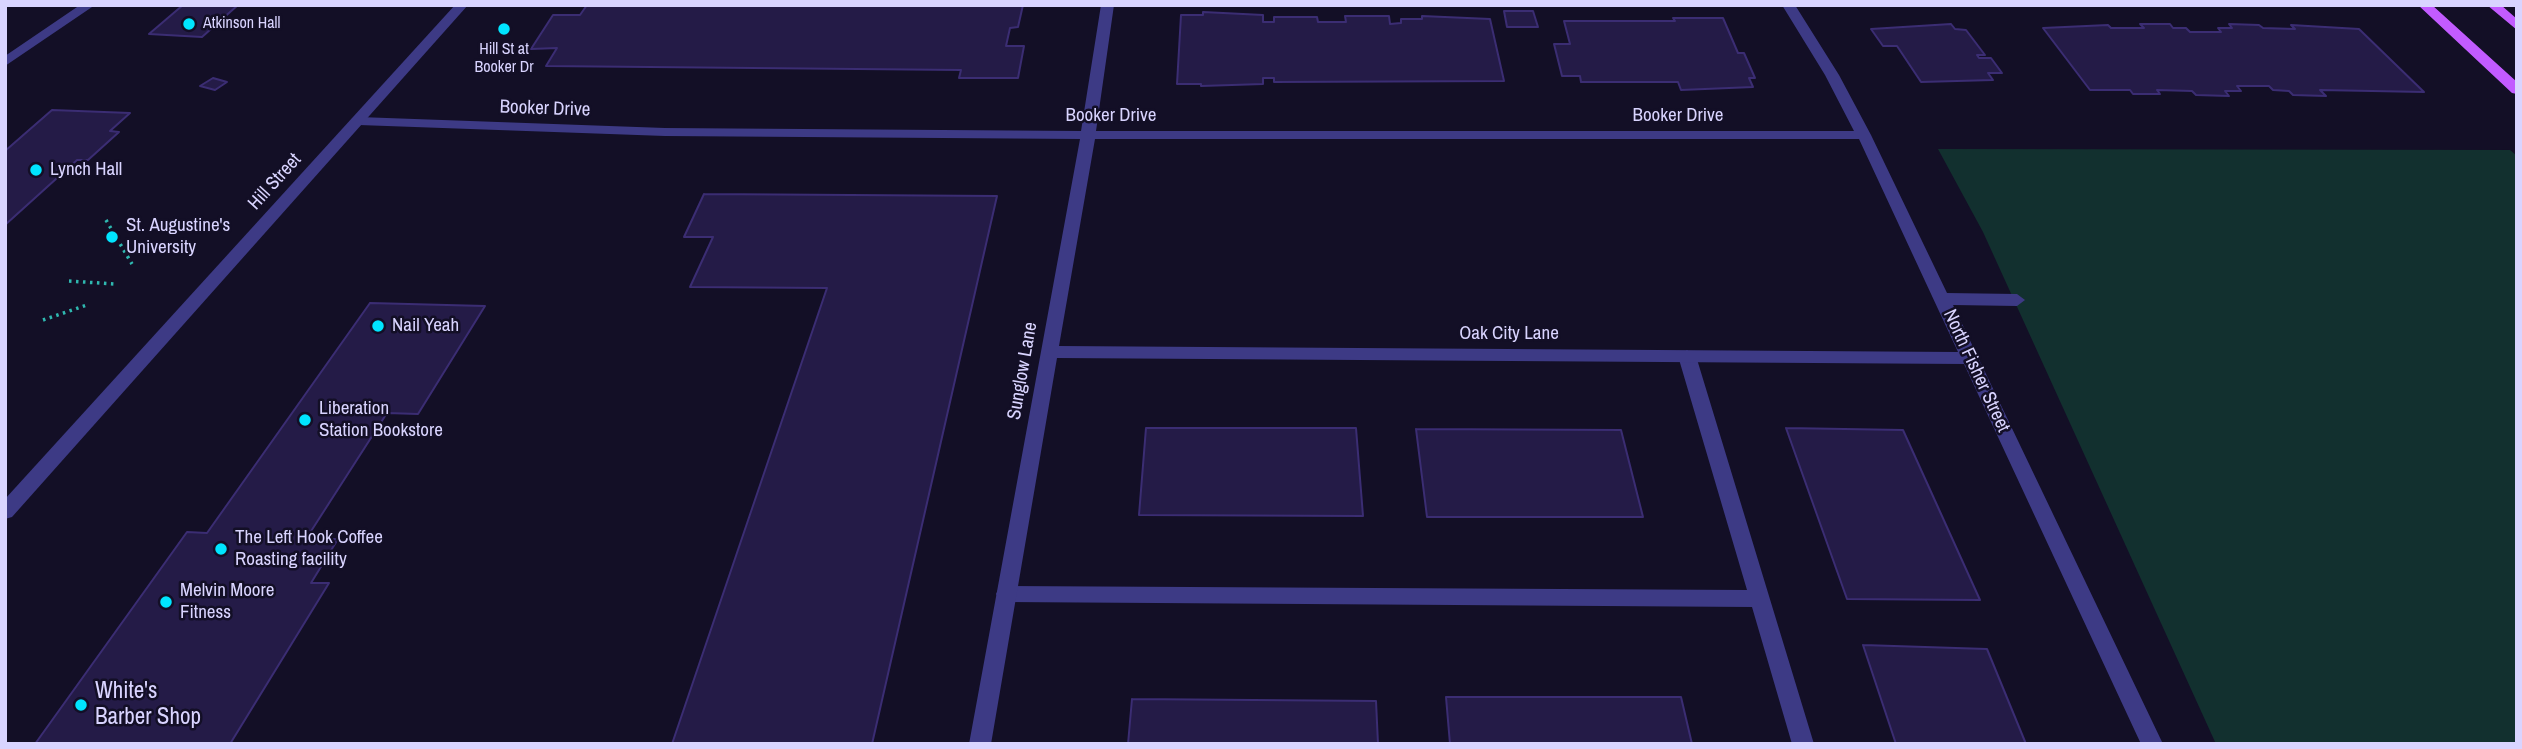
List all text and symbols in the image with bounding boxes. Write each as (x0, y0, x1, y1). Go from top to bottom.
place label: Atkinson Hall (203, 14, 280, 34)
marker: Atkinson Hall (181, 16, 197, 32)
marker: Hill St at Booker Dr (496, 21, 512, 37)
place label: Hill St at Booker Dr (474, 40, 534, 78)
street label: Booker Drive (499, 96, 591, 122)
street label: Booker Drive (1066, 105, 1156, 127)
street label: Booker Drive (1633, 105, 1723, 127)
street label: Hill Street (244, 149, 306, 215)
place label: Lynch Hall (50, 159, 122, 181)
marker: Lynch Hall (28, 162, 44, 178)
place label: St. Augustine's University (126, 215, 230, 259)
marker: St. Augustine's University (104, 229, 120, 245)
street label: North Fisher Street (1938, 306, 2014, 436)
place label: Nail Yeah (392, 315, 459, 337)
marker: Nail Yeah (370, 318, 386, 334)
street label: Sunglow Lane (1003, 320, 1043, 422)
street label: Oak City Lane (1459, 323, 1559, 345)
place label: Liberation Station Bookstore (319, 398, 443, 442)
marker: Liberation Station Bookstore (297, 412, 313, 428)
place label: The Left Hook Coffee Roasting facility (235, 527, 383, 571)
marker: The Left Hook Coffee Roasting facility (213, 541, 229, 557)
place label: Melvin Moore Fitness (180, 580, 274, 624)
marker: Melvin Moore Fitness (158, 594, 174, 610)
place label: White's Barber Shop (95, 678, 201, 732)
marker: White's Barber Shop (73, 697, 89, 713)

